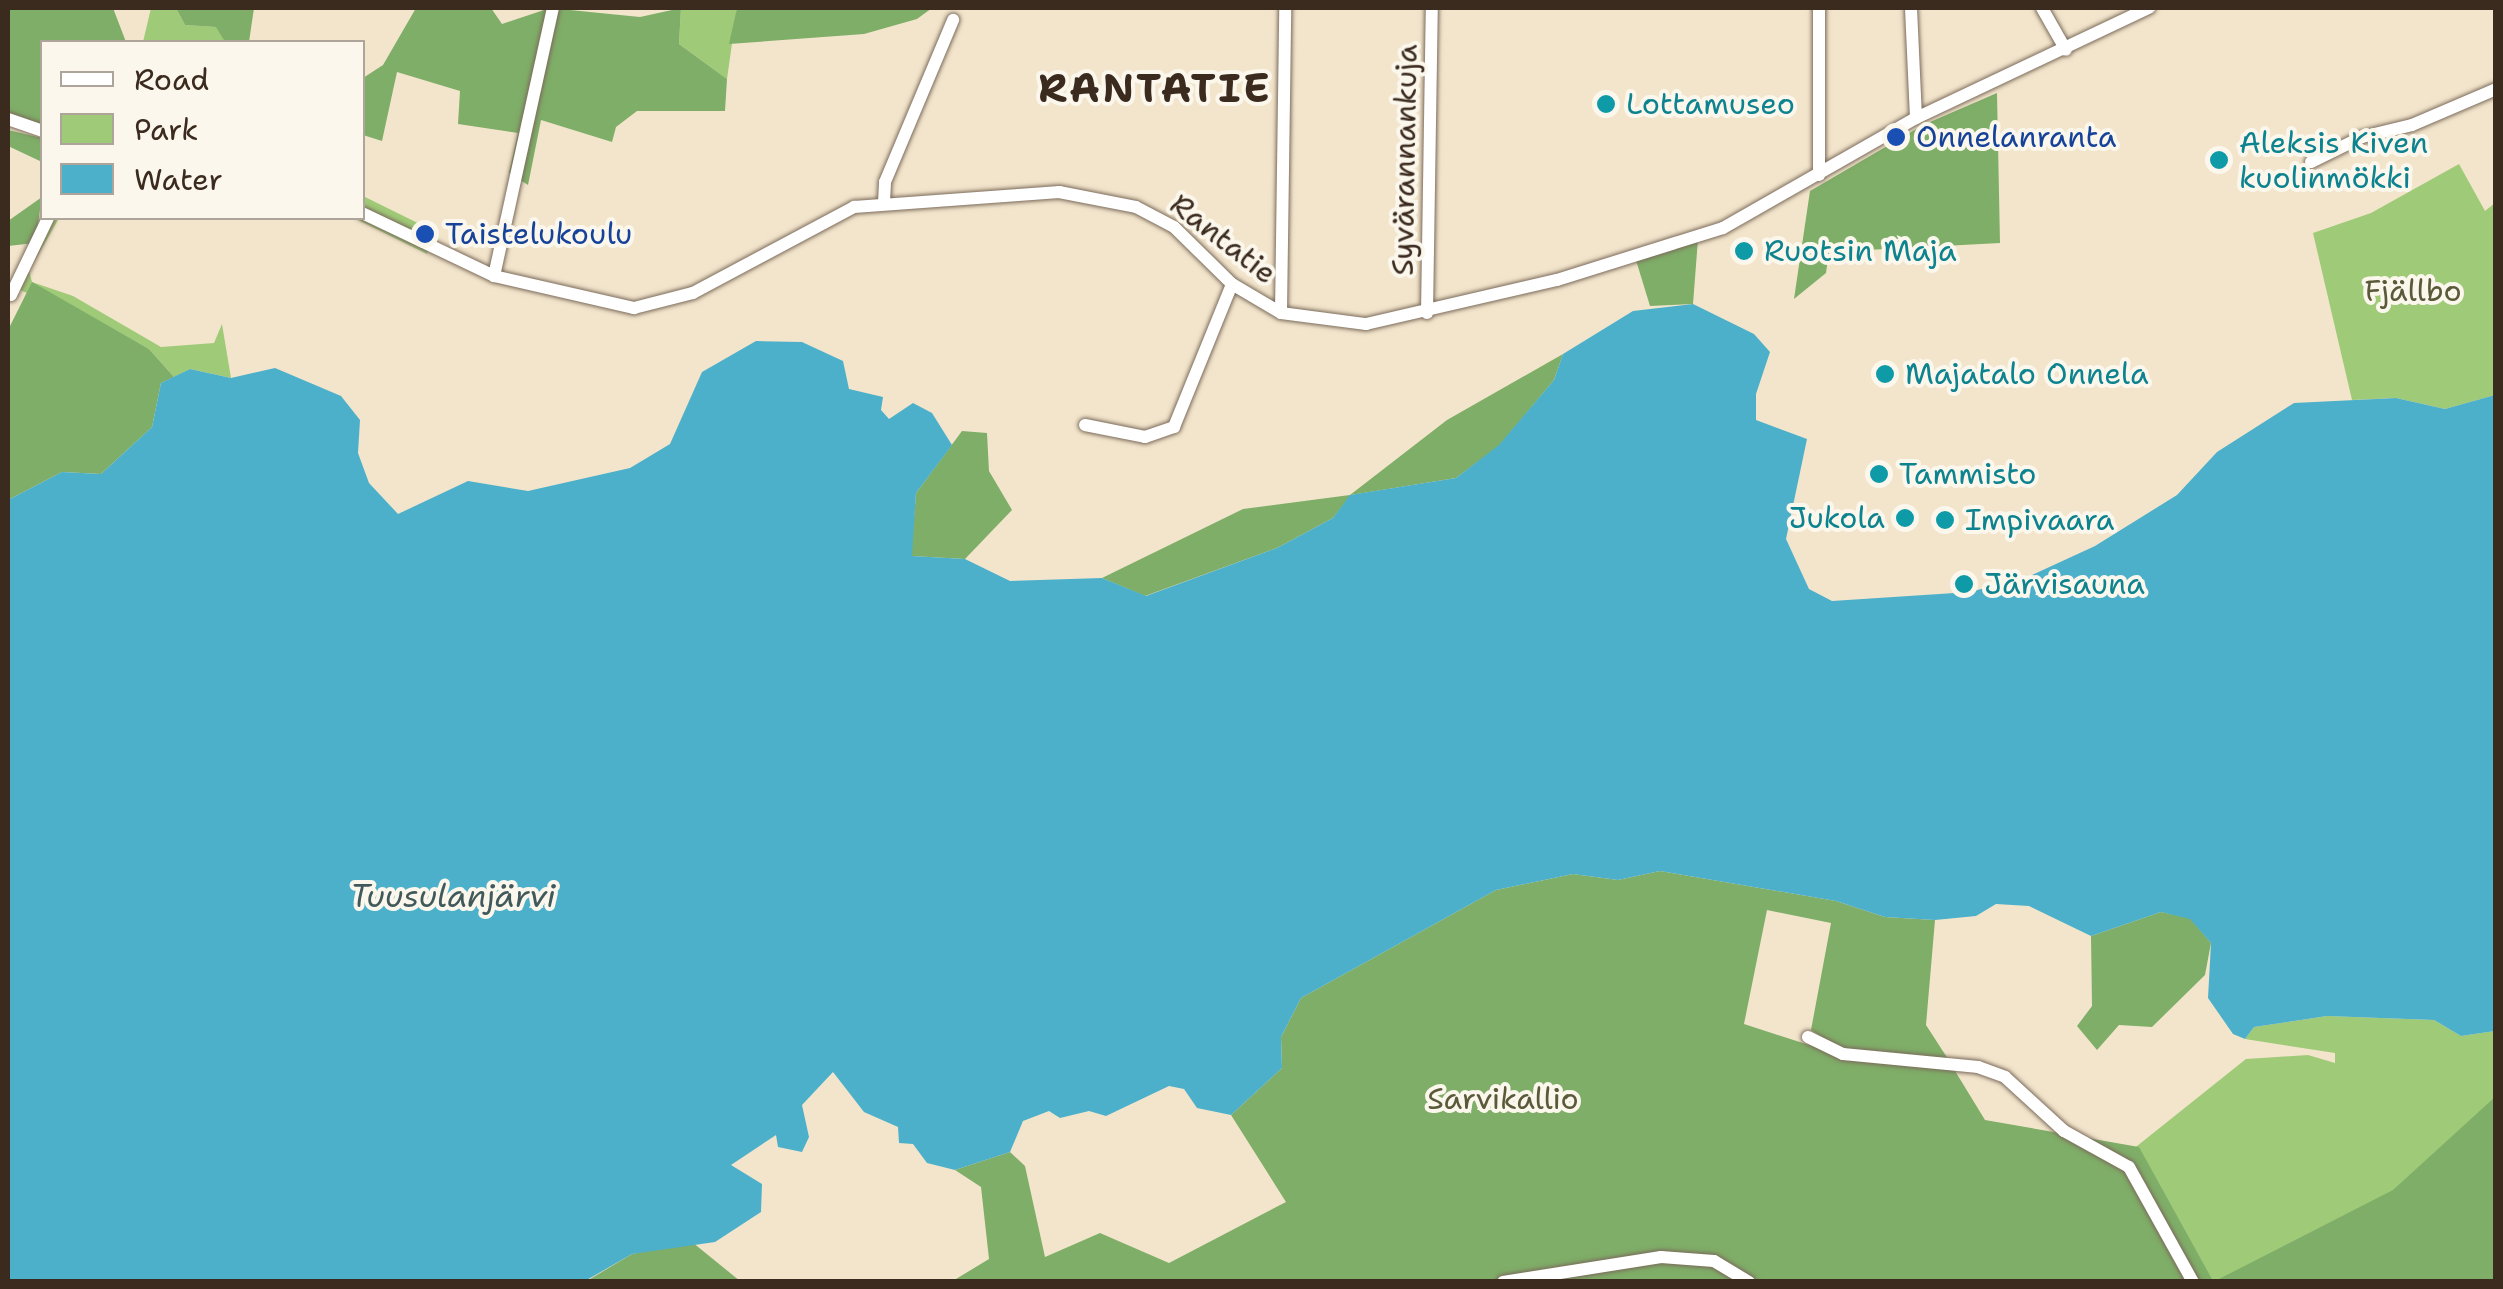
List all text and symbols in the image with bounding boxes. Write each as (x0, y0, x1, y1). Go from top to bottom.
legend (40, 40, 365, 220)
street label: Syvärannankuja (1385, 44, 1425, 276)
text: Road (134, 59, 209, 100)
district label: RANTATIE (1038, 64, 1272, 112)
place label: Lottamuseo (1626, 86, 1795, 122)
marker: Lottamuseo (1595, 93, 1617, 115)
text: Park (134, 109, 198, 150)
place label: Onnelanranta (1916, 119, 2116, 155)
place label: Aleksis Kiven kuolinmökki (2239, 125, 2428, 196)
marker: Onnelanranta (1885, 126, 1907, 148)
marker: Aleksis Kiven kuolinmökki (2208, 149, 2230, 171)
text: Water (134, 159, 223, 200)
street label: Rantatie (1163, 186, 1283, 292)
place label: Taistelukoulu (445, 216, 632, 252)
marker: Taistelukoulu (414, 223, 436, 245)
place label: Ruotsin Maja (1764, 233, 1957, 269)
marker: Ruotsin Maja (1733, 240, 1755, 262)
park label: Fjällbo (2364, 273, 2462, 309)
place label: Majatalo Onnela (1905, 356, 2149, 392)
marker: Majatalo Onnela (1874, 363, 1896, 385)
place label: Tammisto (1899, 456, 2036, 492)
marker: Tammisto (1868, 463, 1890, 485)
place label: Jukola (1789, 500, 1885, 536)
place label: Impivaara (1965, 502, 2115, 538)
marker: Jukola (1894, 507, 1916, 529)
marker: Impivaara (1934, 509, 1956, 531)
place label: Järvisauna (1984, 566, 2145, 602)
marker: Järvisauna (1953, 573, 1975, 595)
water label: Tuusulanjärvi (350, 877, 556, 915)
park label: Sarvikallio (1427, 1081, 1579, 1117)

